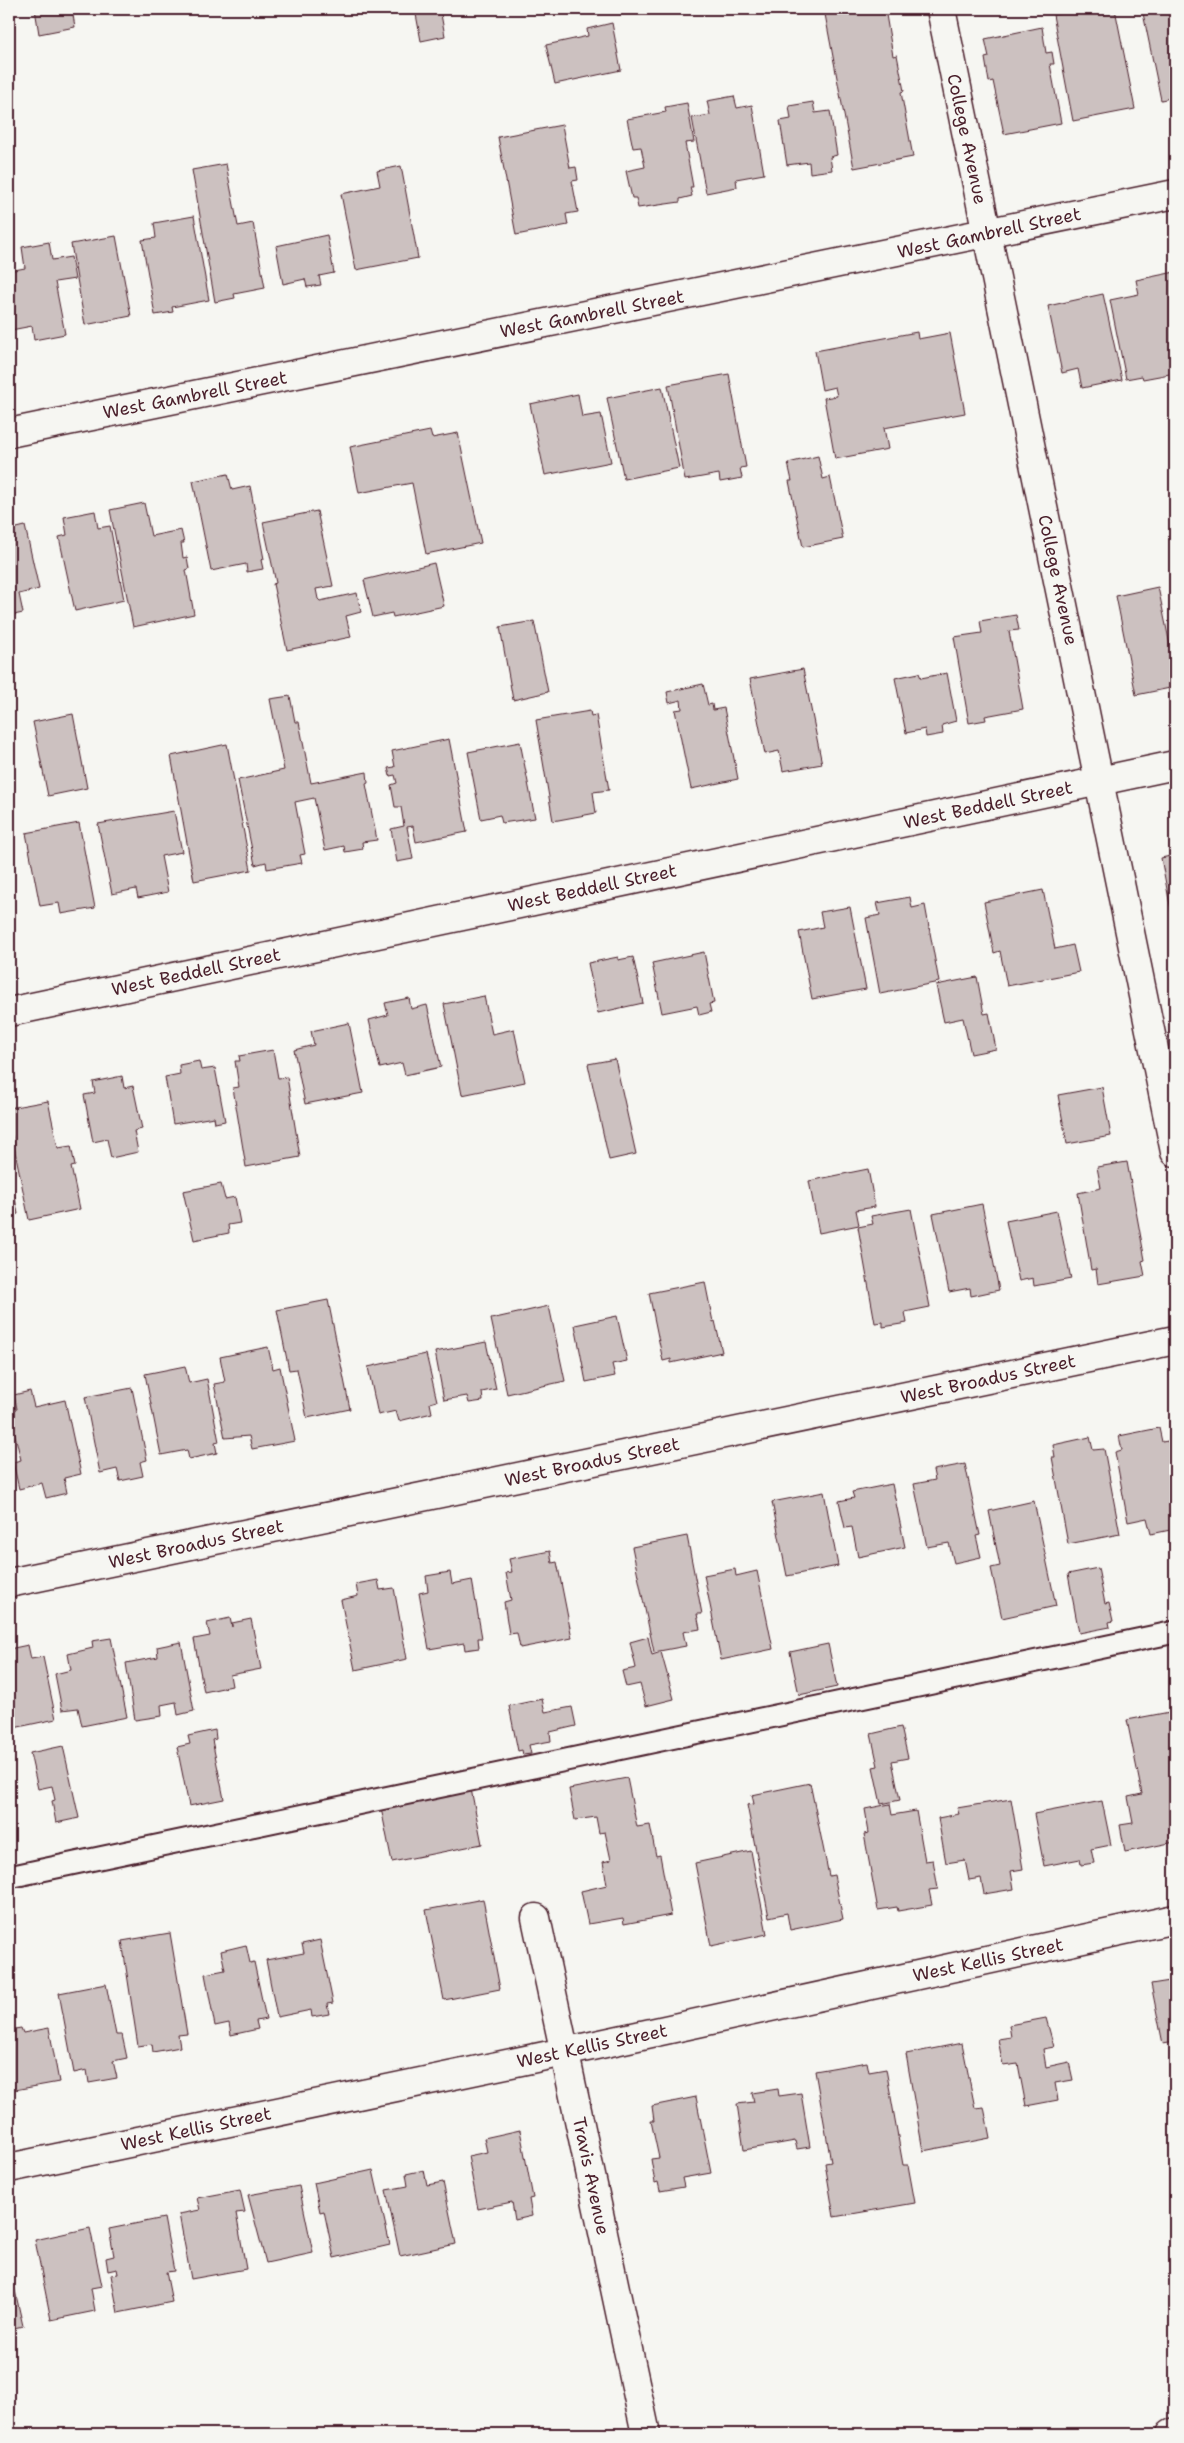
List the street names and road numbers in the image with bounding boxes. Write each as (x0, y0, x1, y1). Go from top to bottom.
street label: College Avenue (941, 72, 993, 206)
street label: West Gambrell Street (895, 202, 1083, 264)
street label: West Gambrell Street (498, 284, 686, 344)
street label: West Gambrell Street (101, 365, 289, 425)
street label: College Avenue (1032, 513, 1084, 647)
street label: West Beddell Street (901, 775, 1075, 835)
street label: West Beddell Street (505, 858, 679, 918)
street label: West Beddell Street (109, 942, 283, 1002)
street label: West Broadus Street (898, 1349, 1078, 1409)
street label: West Broadus Street (502, 1432, 682, 1492)
street label: West Broadus Street (106, 1514, 286, 1574)
street label: West Kellis Street (910, 1932, 1066, 1988)
street label: West Kellis Street (514, 2018, 670, 2074)
street label: West Kellis Street (118, 2101, 274, 2157)
street label: Travis Avenue (567, 2115, 615, 2237)

